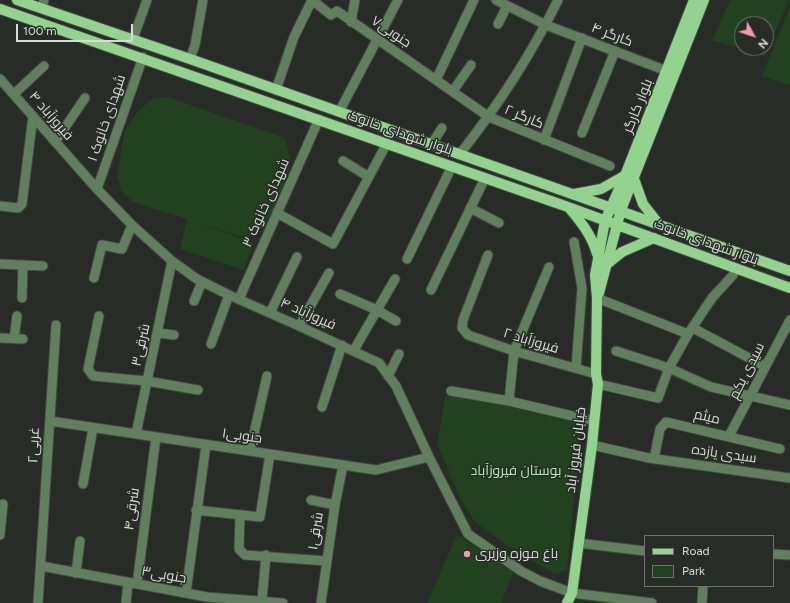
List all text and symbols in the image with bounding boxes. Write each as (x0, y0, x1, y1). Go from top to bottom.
street label: جنوبی۷ (368, 13, 414, 51)
scale bar (18, 16, 135, 42)
north arrow (734, 16, 774, 56)
street label: کارگر ۴ (589, 19, 635, 51)
text: 100 m (23, 24, 57, 38)
text: N (755, 36, 771, 51)
street label: شهدای خانوک ۱ (84, 72, 130, 164)
street label: بلوار کارگر (619, 76, 657, 136)
street label: فیروزآباد ۴ (25, 88, 77, 144)
street label: کارگر ۲ (502, 101, 546, 133)
street label: بلوار شهدای خانوک (345, 107, 455, 159)
street label: شهدای خانوک ۳ (239, 156, 293, 250)
street label: بلوار شهدای خانوک (652, 215, 760, 269)
street label: فیروزآباد ۴ (278, 294, 338, 334)
street label: شرقی۳ (128, 322, 154, 368)
street label: فیروزآباد ۲ (501, 325, 561, 357)
street label: سیدی یکم (726, 340, 768, 402)
street label: خیابان فیروز آباد (562, 406, 590, 494)
street label: میثم (692, 406, 722, 428)
street label: جنوبی۱ (221, 425, 263, 447)
street label: غربی۲ (25, 427, 43, 463)
street label: سیدی یازده (690, 441, 758, 467)
park label: بوستان فیروزآباد (471, 463, 561, 479)
street label: شرقی۴ (121, 487, 143, 531)
street label: شرقی۱ (305, 511, 327, 551)
legend (644, 535, 774, 587)
text: Road (682, 544, 710, 558)
place label: باغ موزه وزیری (475, 546, 558, 562)
marker: باغ موزه وزیری (462, 549, 472, 559)
street label: جنوبی۳ (140, 563, 188, 587)
text: Park (682, 564, 705, 578)

